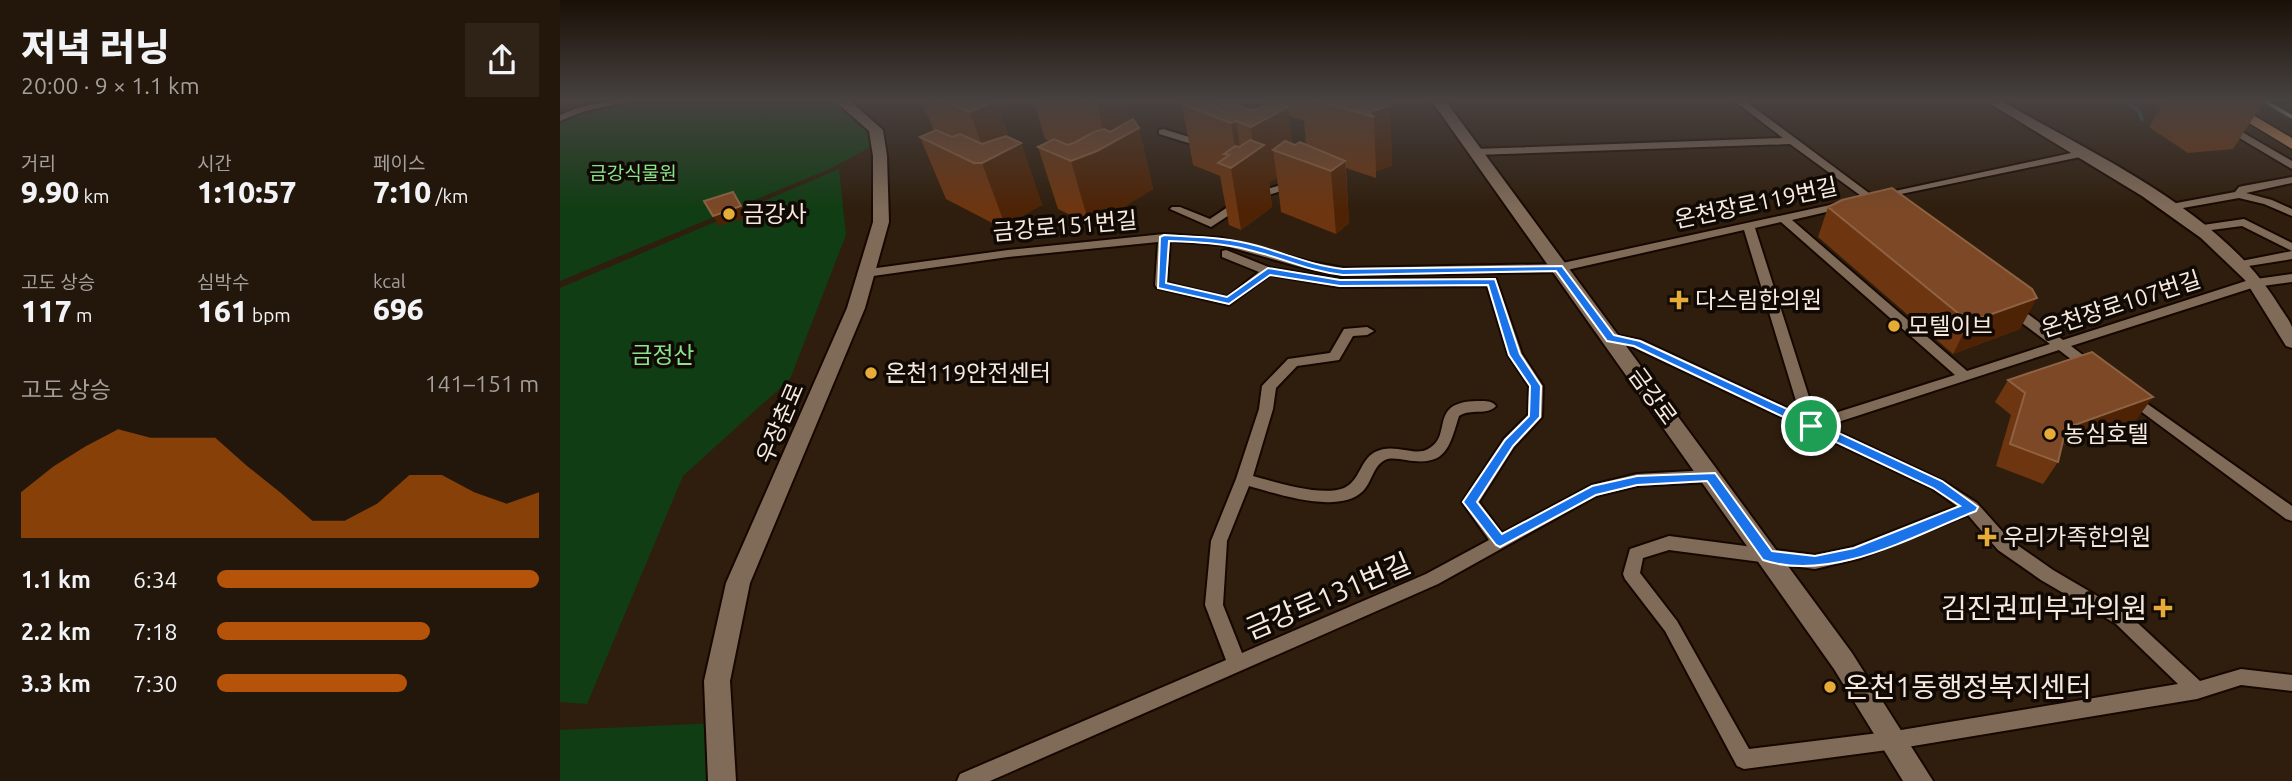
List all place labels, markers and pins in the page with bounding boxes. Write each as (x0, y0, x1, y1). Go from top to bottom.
place label: 금강사 (743, 201, 806, 226)
marker: 금강사 (721, 206, 737, 222)
place label: 다스림한의원 (1695, 287, 1822, 312)
marker: 다스림한의원 (1669, 290, 1689, 310)
place label: 모텔이브 (1908, 313, 1993, 338)
marker: 모텔이브 (1886, 318, 1902, 334)
place label: 온천119안전센터 (885, 360, 1051, 385)
marker: 온천119안전센터 (863, 365, 879, 381)
pin (1781, 396, 1841, 456)
place label: 농심호텔 (2064, 421, 2149, 446)
marker: 농심호텔 (2042, 426, 2058, 442)
place label: 우리가족한의원 (2003, 524, 2151, 549)
marker: 우리가족한의원 (1977, 527, 1997, 547)
place label: 김진권피부과의원 (1941, 592, 2147, 623)
marker: 김진권피부과의원 (2153, 598, 2173, 618)
place label: 온천1동행정복지센터 (1844, 671, 2092, 702)
marker: 온천1동행정복지센터 (1822, 679, 1838, 695)

